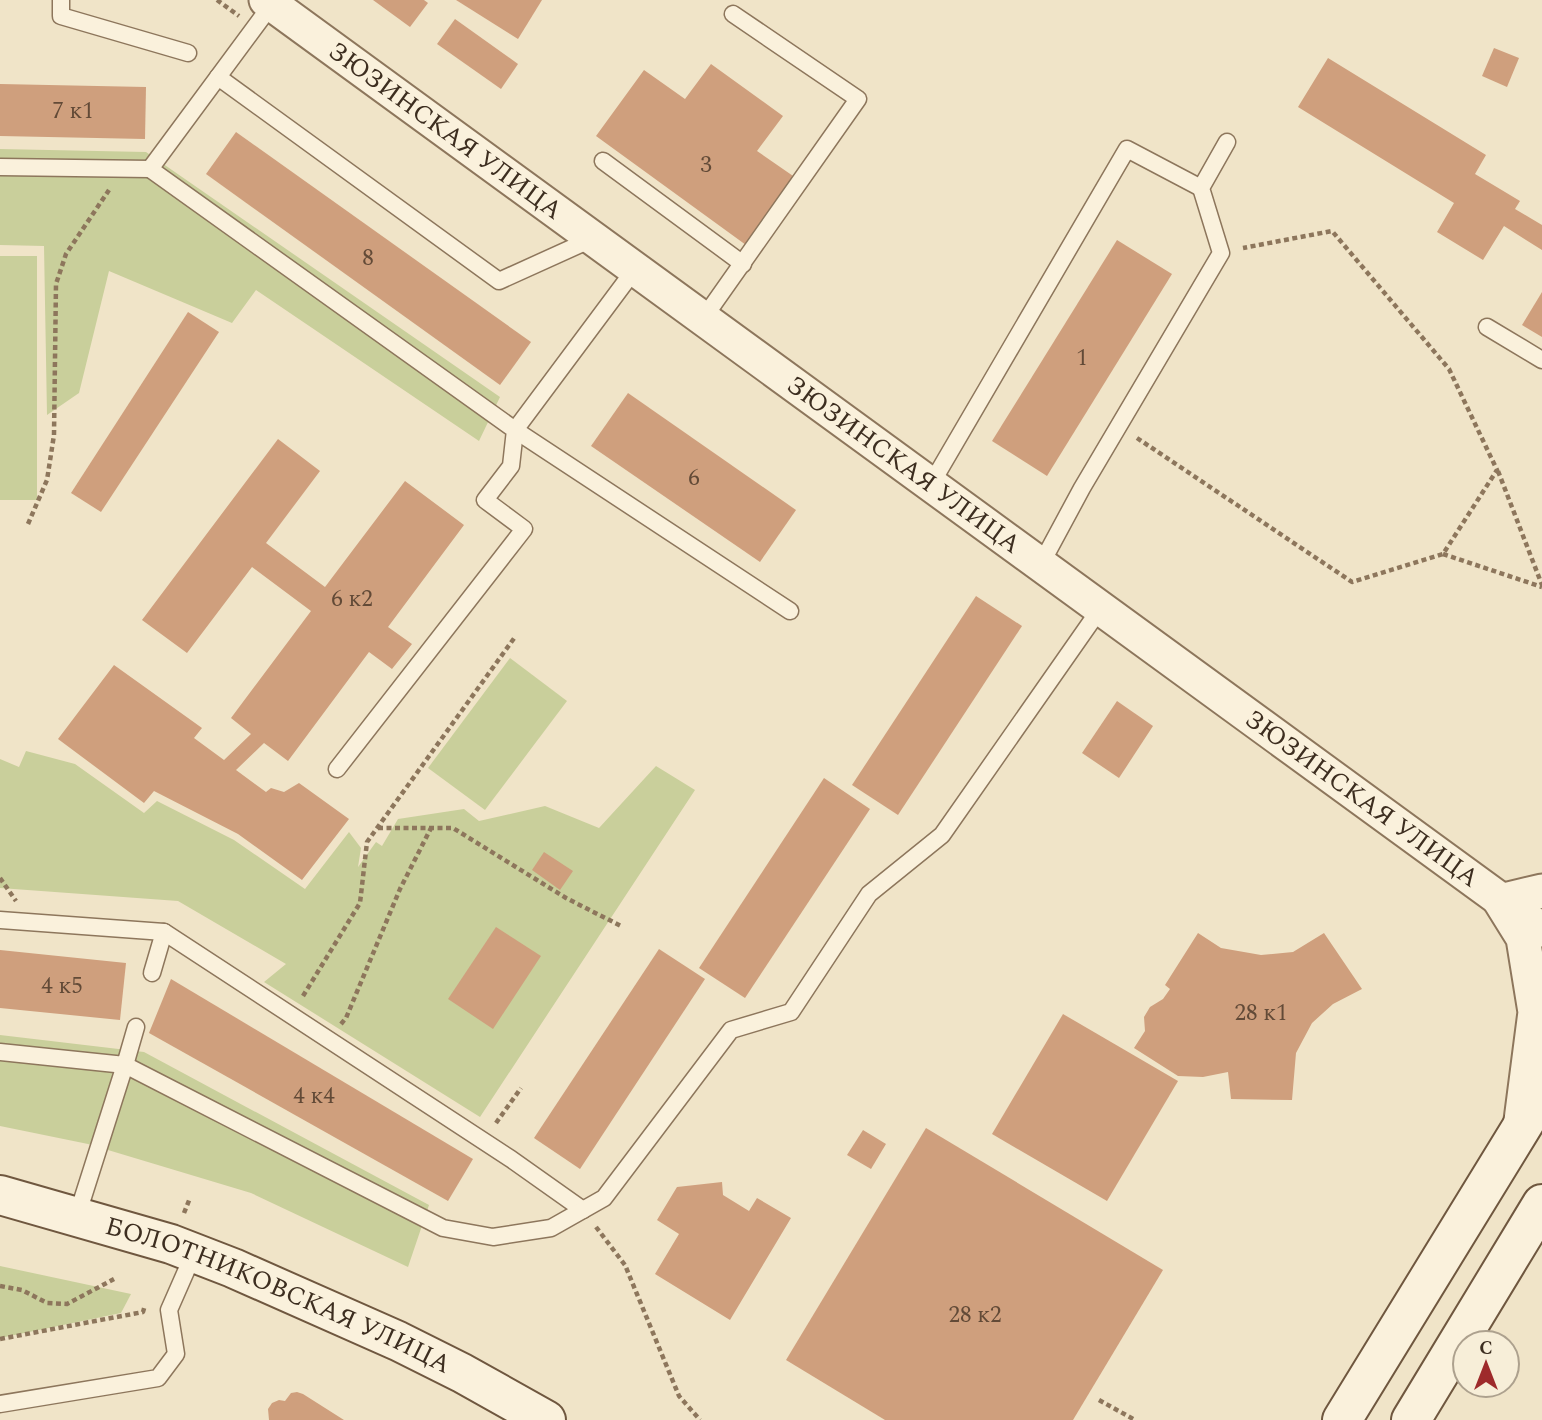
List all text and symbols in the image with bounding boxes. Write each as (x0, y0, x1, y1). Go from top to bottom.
street label: ЗЮЗИНСКАЯ УЛИЦА (320, 32, 571, 230)
house number: 7 к1 (52, 94, 94, 129)
house number: 3 (700, 148, 712, 183)
house number: 8 (362, 241, 374, 276)
house number: 1 (1076, 341, 1088, 376)
street label: ЗЮЗИНСКАЯ УЛИЦА (778, 366, 1029, 564)
house number: 6 (688, 461, 700, 496)
house number: 6 к2 (331, 582, 373, 617)
street label: ЗЮЗИНСКАЯ УЛИЦА (1236, 700, 1487, 898)
house number: 4 к5 (41, 969, 83, 1004)
house number: 28 к1 (1234, 996, 1288, 1031)
house number: 4 к4 (293, 1079, 335, 1114)
street label: БОЛОТНИКОВСКАЯ УЛИЦА (100, 1206, 458, 1384)
house number: 28 к2 (948, 1298, 1002, 1333)
north arrow (1451, 1329, 1521, 1399)
text: С (1479, 1334, 1493, 1363)

